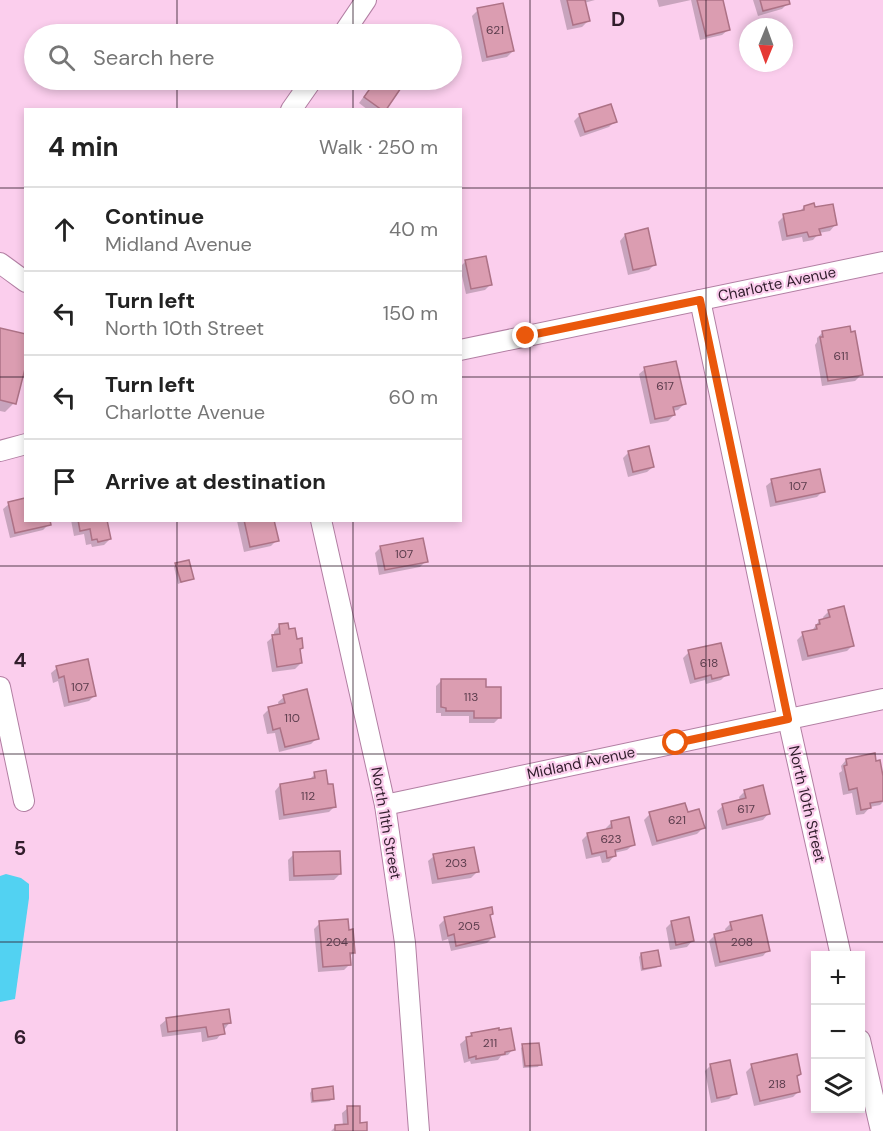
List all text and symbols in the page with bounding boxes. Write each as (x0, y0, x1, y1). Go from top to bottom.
text: D (611, 6, 625, 32)
north arrow (739, 18, 793, 72)
house number: 621 (486, 22, 504, 38)
search box (24, 24, 462, 90)
icon: search (45, 41, 78, 74)
text: Search here (93, 43, 214, 72)
text: 4 min (48, 130, 119, 164)
text: Walk · 250 m (319, 134, 438, 160)
text: Continue (105, 202, 204, 231)
icon: ahead (48, 213, 81, 246)
text: 40 m (389, 216, 438, 242)
text: Midland Avenue (105, 231, 252, 257)
street label: Charlotte Avenue (716, 262, 838, 306)
text: Turn left (105, 286, 195, 315)
icon: left (48, 297, 81, 330)
text: 150 m (383, 300, 438, 326)
text: North 10th Street (105, 315, 264, 341)
route end (512, 322, 538, 348)
house number: 611 (833, 348, 849, 364)
text: Turn left (105, 370, 195, 399)
house number: 617 (656, 378, 674, 394)
icon: left (48, 381, 81, 414)
text: 60 m (389, 384, 438, 410)
text: Charlotte Avenue (105, 399, 265, 425)
icon: arrive (48, 465, 81, 498)
text: Arrive at destination (105, 467, 326, 496)
house number: 107 (789, 478, 807, 494)
house number: 107 (395, 546, 413, 562)
text: 4 (14, 647, 27, 673)
house number: 618 (700, 655, 718, 671)
house number: 107 (71, 679, 89, 695)
house number: 113 (464, 689, 478, 705)
house number: 110 (284, 710, 300, 726)
route start (662, 729, 688, 755)
street label: Midland Avenue (525, 742, 637, 784)
street label: North 10th Street (784, 744, 830, 864)
street label: North 11th Street (366, 765, 406, 881)
house number: 112 (301, 788, 315, 804)
house number: 617 (737, 801, 755, 817)
house number: 621 (668, 812, 686, 828)
house number: 623 (600, 831, 622, 847)
text: 5 (14, 835, 26, 861)
house number: 203 (445, 855, 467, 871)
house number: 205 (458, 918, 480, 934)
house number: 204 (326, 934, 348, 950)
house number: 208 (731, 934, 753, 950)
map controls (811, 951, 865, 1113)
button: + (811, 951, 865, 1005)
button: − (811, 1005, 865, 1059)
text: 6 (14, 1024, 26, 1050)
house number: 211 (483, 1035, 497, 1051)
button: layers (811, 1059, 865, 1113)
house number: 218 (768, 1076, 786, 1092)

